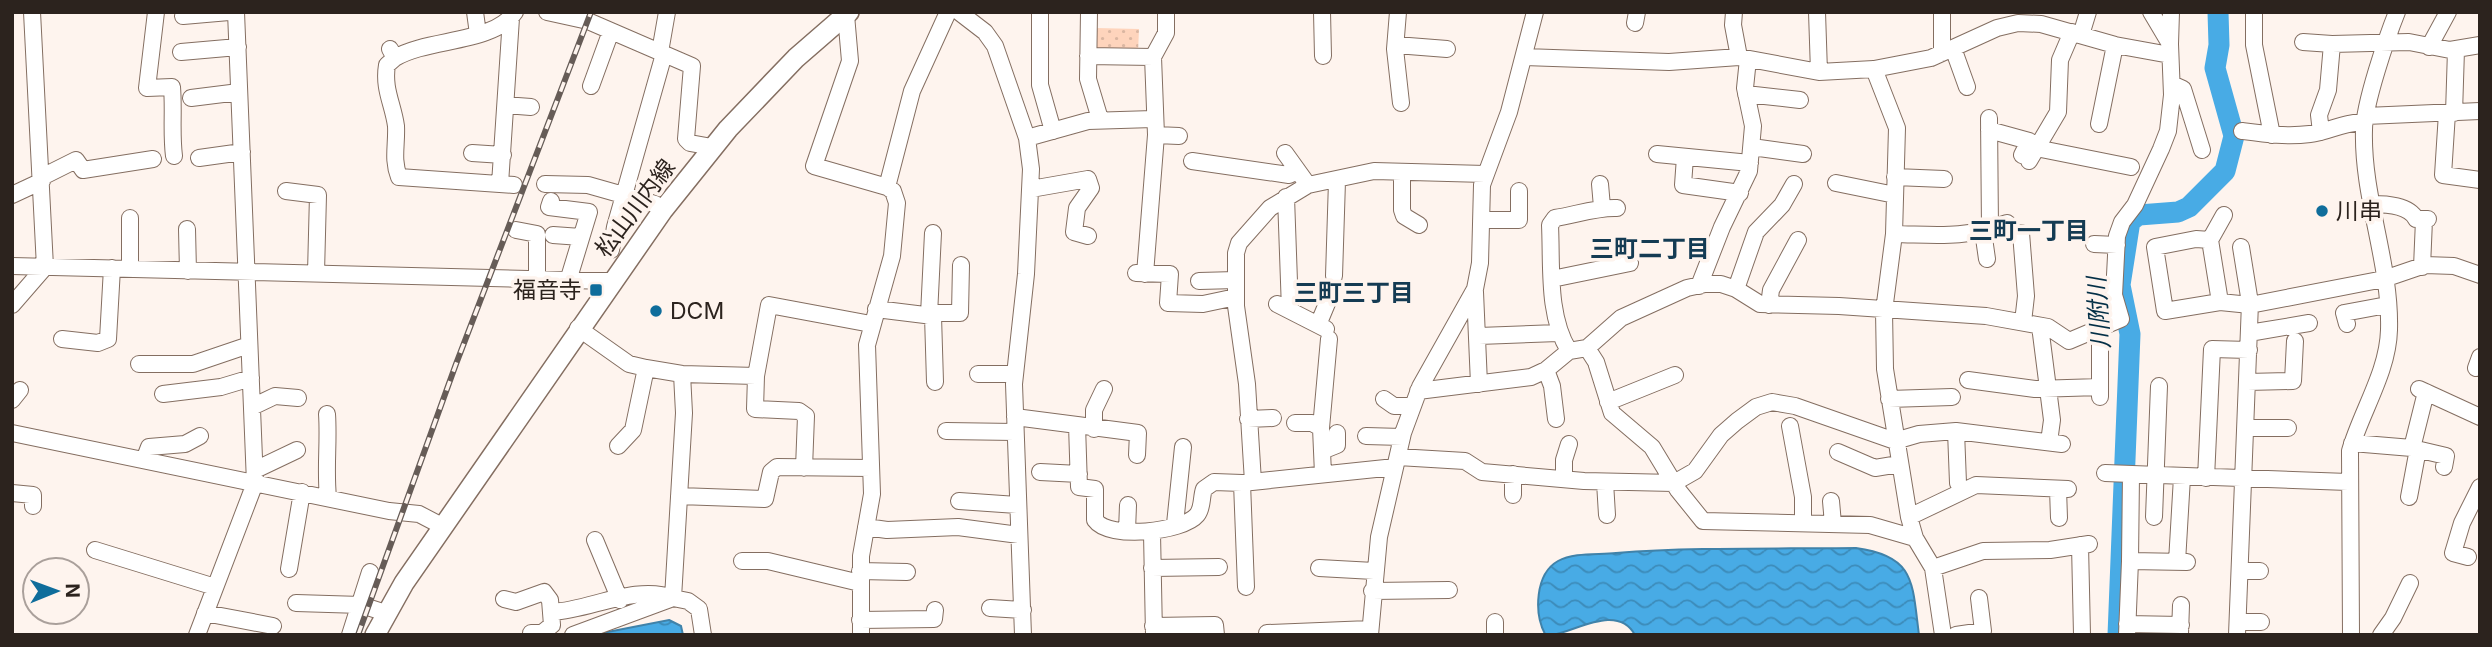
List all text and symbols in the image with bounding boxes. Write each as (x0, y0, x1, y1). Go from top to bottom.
street label: 松山川内線 (589, 154, 681, 262)
place label: 川串 (2336, 197, 2382, 225)
marker: 川串 (2314, 203, 2330, 219)
district label: 三町一丁目 (1969, 216, 2089, 245)
district label: 三町二丁目 (1590, 234, 1710, 263)
water label: 川附川 (2081, 273, 2115, 350)
place label: 福音寺 (513, 276, 582, 304)
district label: 三町三丁目 (1294, 278, 1414, 307)
marker: 福音寺 (588, 282, 604, 298)
place label: DCM (670, 297, 724, 325)
marker: DCM (648, 303, 664, 319)
north arrow (21, 556, 91, 626)
text: N (61, 583, 84, 598)

